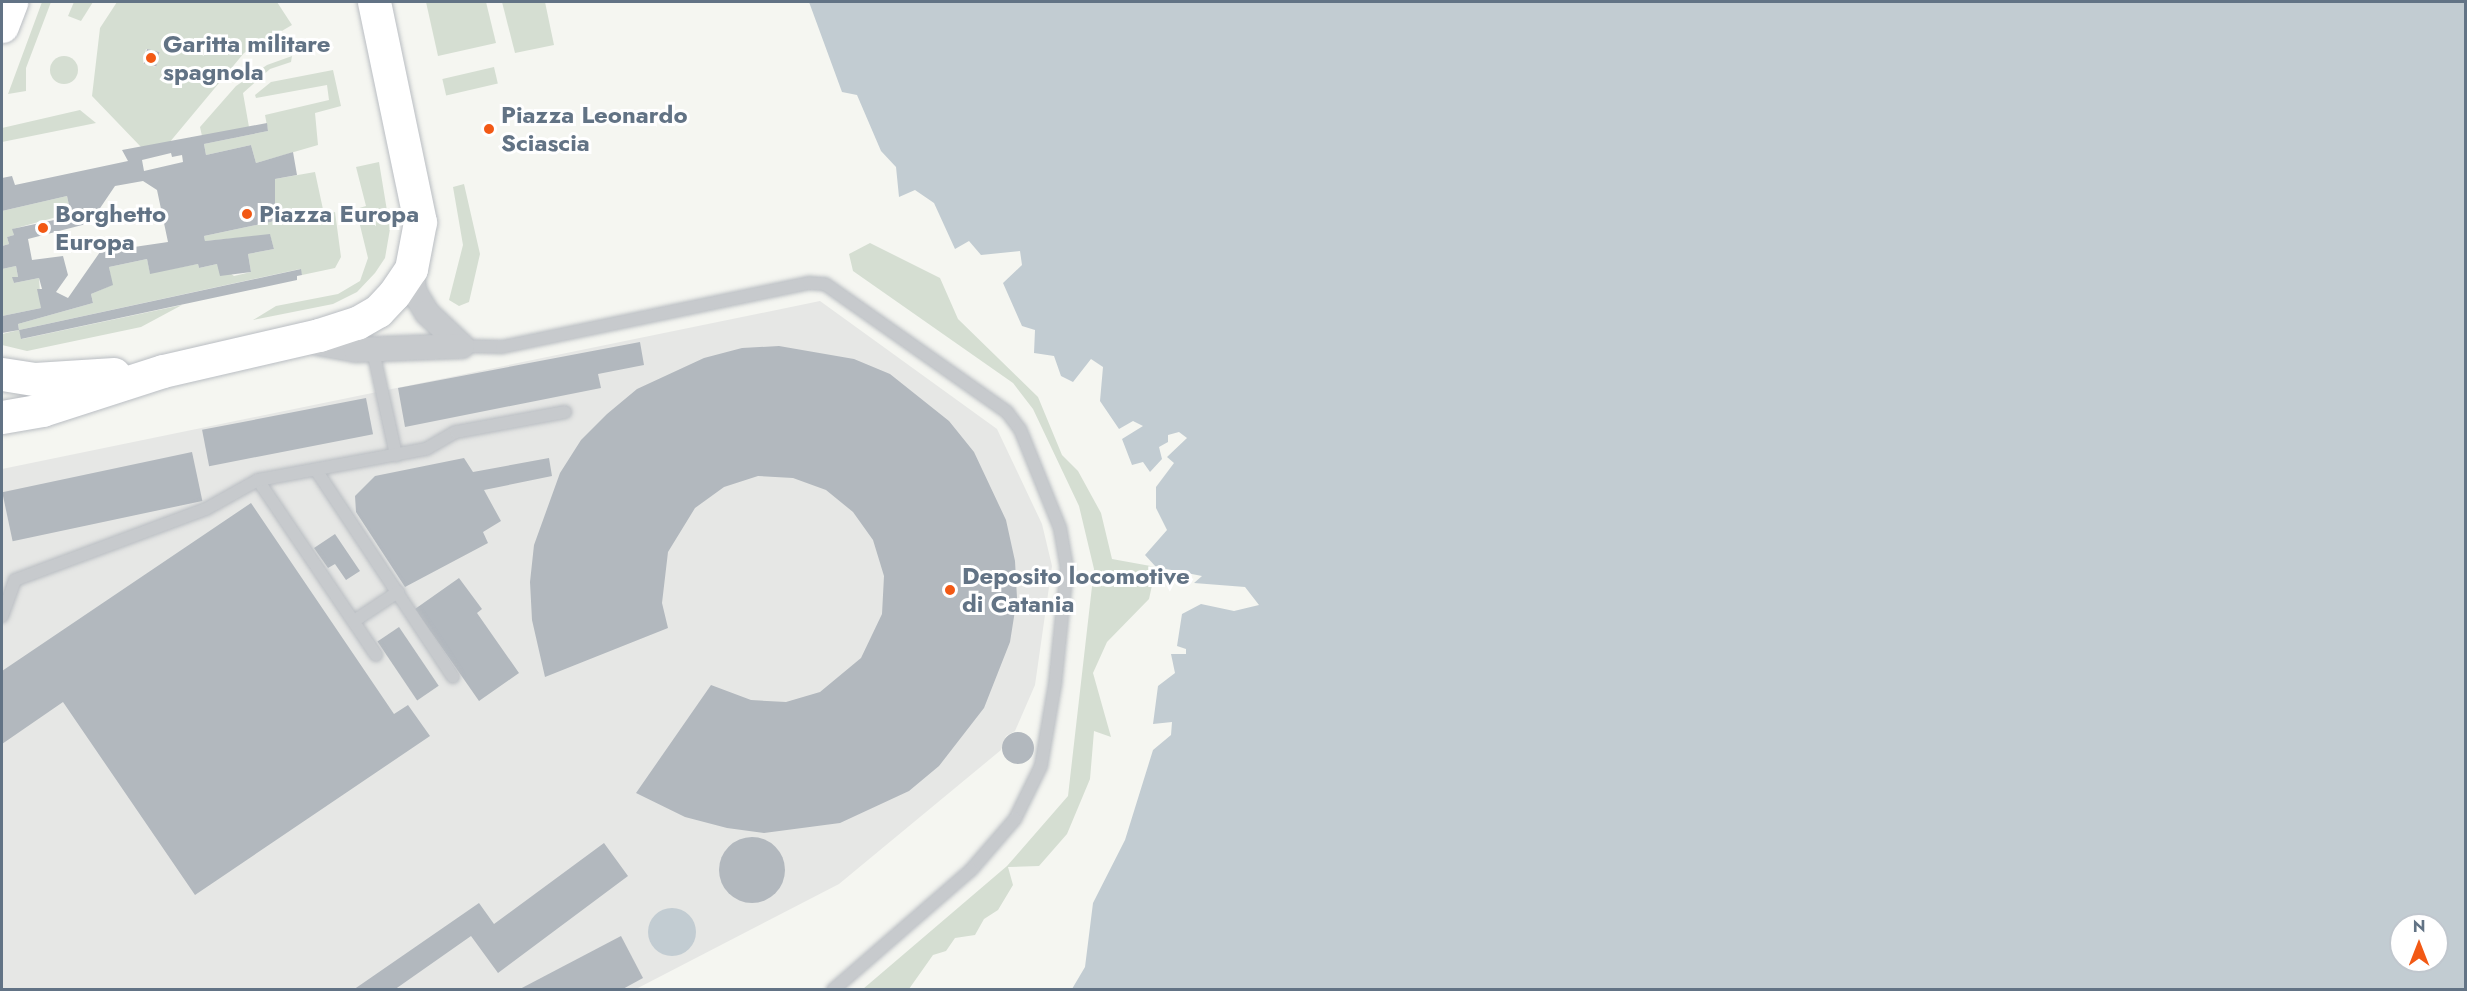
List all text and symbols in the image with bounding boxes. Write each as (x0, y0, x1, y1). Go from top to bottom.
place label: Garitta militare spagnola (163, 30, 331, 86)
marker: Garitta militare spagnola (144, 51, 158, 65)
place label: Piazza Leonardo Sciascia (501, 101, 688, 157)
marker: Piazza Leonardo Sciascia (482, 122, 496, 136)
place label: Borghetto Europa (55, 200, 166, 256)
place label: Piazza Europa (259, 200, 419, 228)
marker: Piazza Europa (240, 207, 254, 221)
marker: Borghetto Europa (36, 221, 50, 235)
place label: Deposito locomotive di Catania (962, 562, 1190, 618)
marker: Deposito locomotive di Catania (943, 583, 957, 597)
north arrow (2389, 913, 2449, 973)
text: N (2413, 915, 2425, 938)

